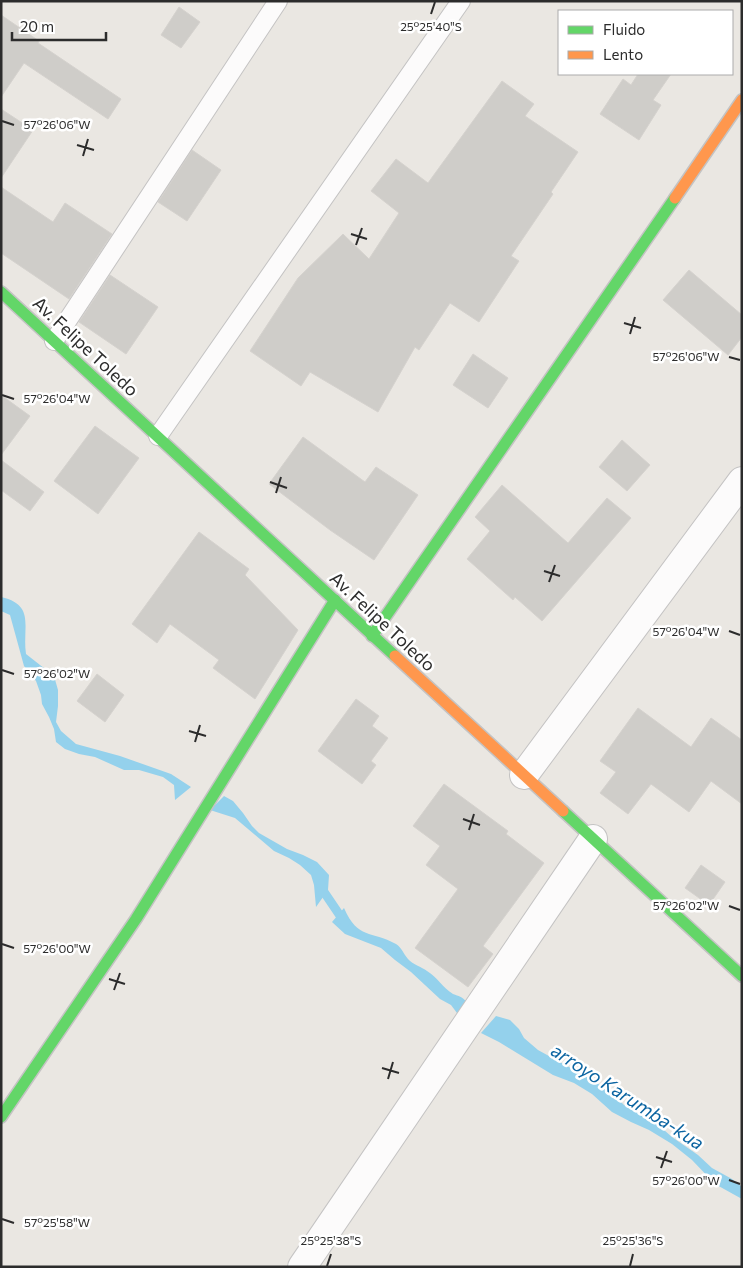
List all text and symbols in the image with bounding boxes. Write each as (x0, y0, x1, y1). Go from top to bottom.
scale bar (12, 10, 106, 42)
legend (558, 10, 733, 75)
text: 20 m (20, 17, 54, 35)
text: 25°25'40"S (400, 19, 462, 33)
text: Fluido (603, 20, 645, 38)
text: Lento (603, 45, 643, 63)
text: 57°26'06"W (23, 117, 91, 131)
street label: Av. Felipe Toledo (29, 292, 143, 400)
text: 57°26'06"W (652, 349, 720, 363)
text: 57°26'04"W (23, 391, 91, 405)
street label: Av. Felipe Toledo (326, 567, 440, 675)
text: 57°26'04"W (652, 624, 720, 638)
text: 57°26'02"W (24, 666, 90, 680)
text: 57°26'02"W (653, 898, 719, 912)
text: 57°26'00"W (23, 941, 91, 955)
water label: arroyo Karumba-kua (547, 1038, 709, 1154)
text: 57°26'00"W (652, 1173, 720, 1187)
text: 57°25'58"W (24, 1215, 90, 1229)
text: 25°25'38"S (301, 1233, 361, 1247)
text: 25°25'36"S (603, 1233, 663, 1247)

